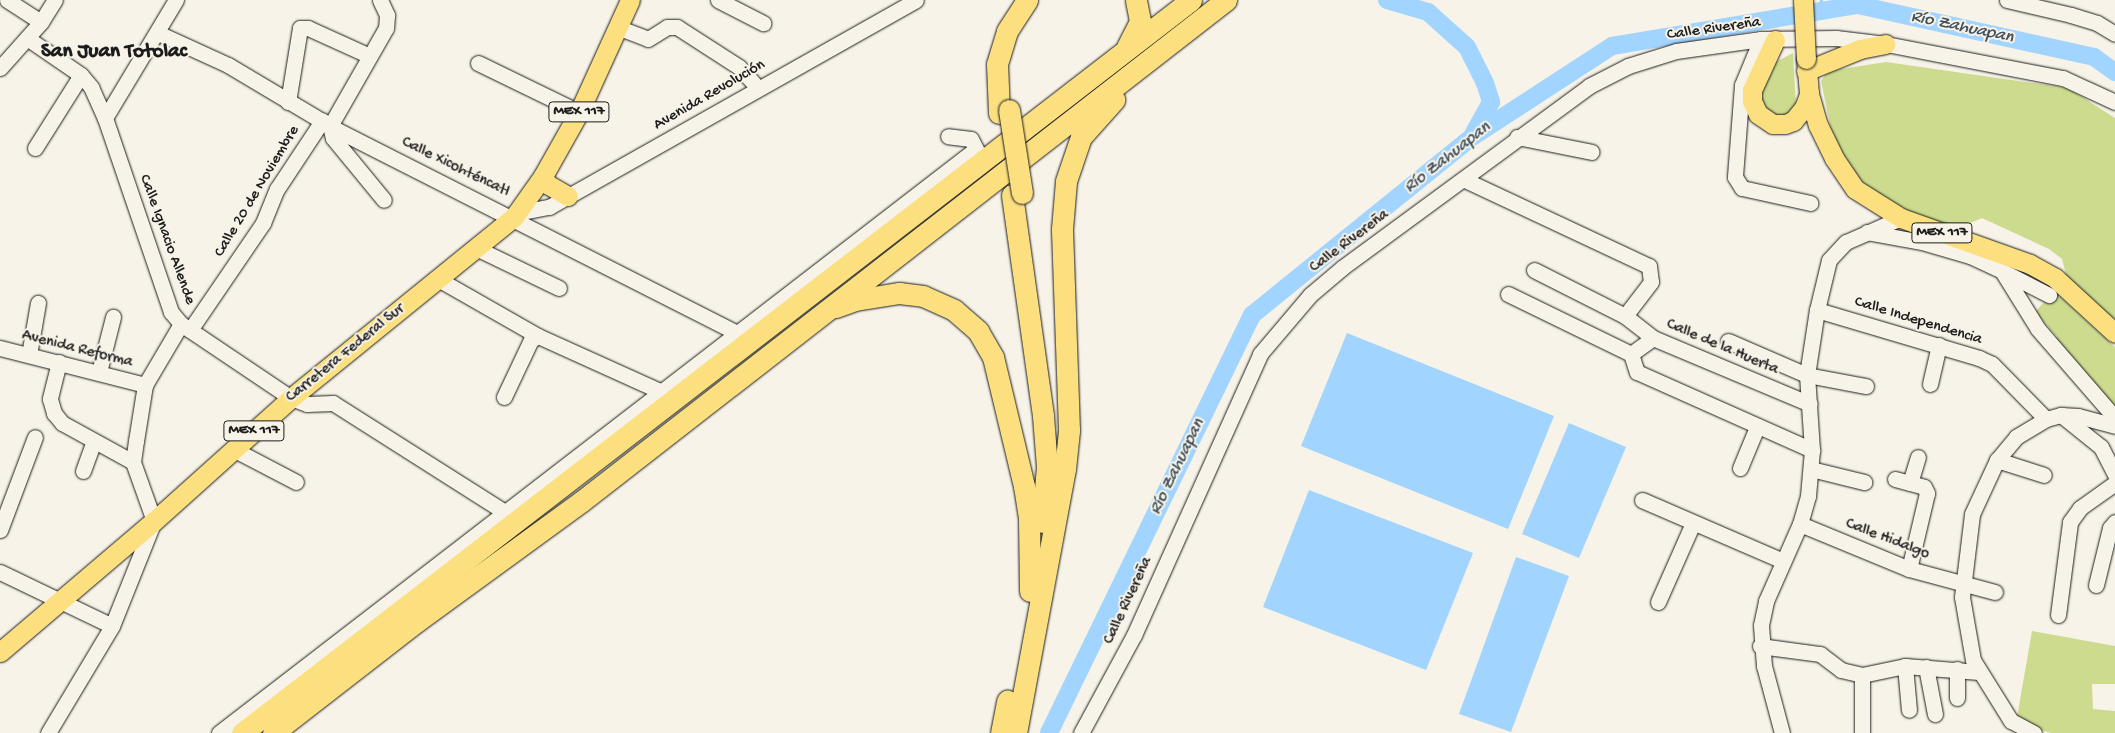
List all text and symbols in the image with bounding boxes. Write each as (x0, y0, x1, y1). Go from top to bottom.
water label: Río Zahuapan (1909, 7, 2015, 49)
street label: Calle Rivereña (1666, 14, 1762, 46)
district label: San Juan Totolac (41, 40, 187, 66)
street label: Avenida Revolución (651, 56, 769, 136)
road number: MEX 117 (548, 100, 610, 124)
water label: Río Zahuapan (1400, 117, 1496, 199)
street label: Calle 20 de Noviembre (211, 123, 305, 261)
street label: Calle Xicohténcatl (398, 134, 512, 202)
street label: Calle Ignacio Allende (134, 172, 198, 308)
street label: Calle Rivereña (1307, 206, 1393, 278)
road number: MEX 117 (1911, 220, 1973, 246)
street label: Calle Independencia (1852, 293, 1984, 351)
street label: Carretera Federal Sur (283, 300, 409, 408)
street label: Calle de la Huerta (1663, 316, 1781, 380)
street label: Avenida Reforma (20, 327, 134, 373)
water label: Río Zahuapan (1145, 415, 1211, 519)
road number: MEX 117 (223, 418, 285, 444)
street label: Calle Hidalgo (1842, 515, 1932, 565)
street label: Calle Rivereña (1100, 554, 1158, 648)

